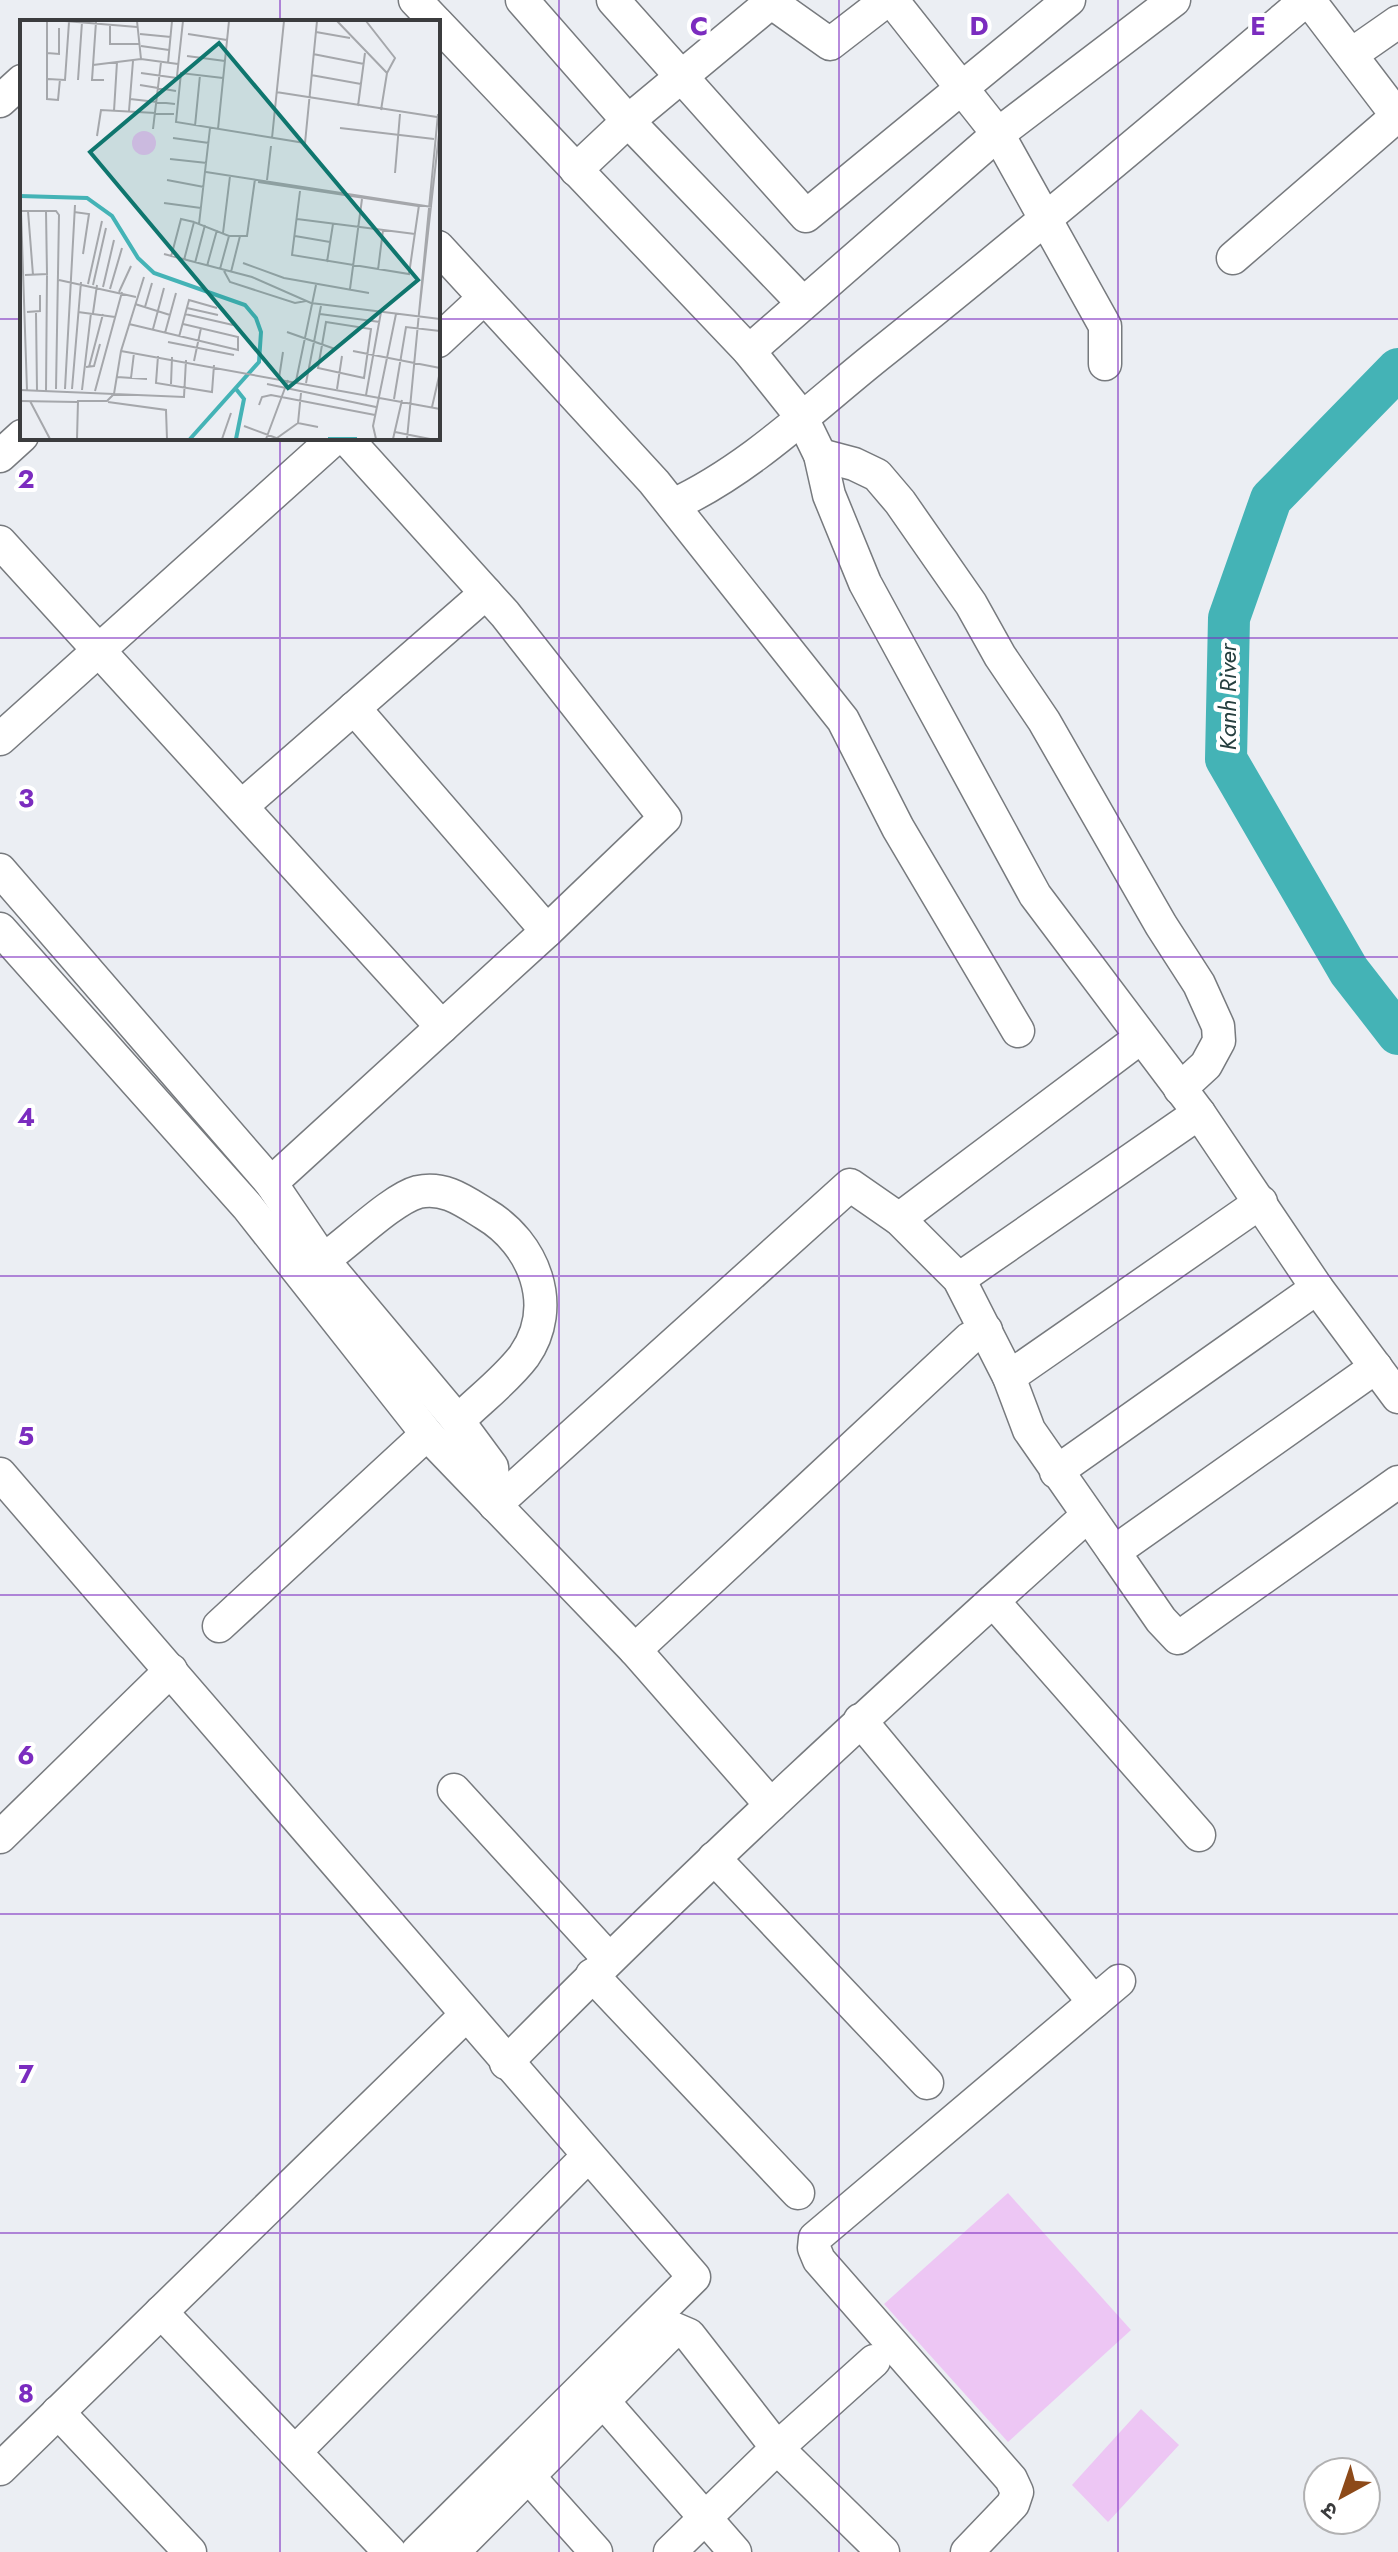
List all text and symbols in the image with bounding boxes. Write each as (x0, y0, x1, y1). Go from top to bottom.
text: C (690, 7, 708, 45)
text: D (969, 7, 989, 45)
text: E (1250, 7, 1266, 45)
inset map (20, 20, 440, 440)
text: 2 (17, 460, 35, 498)
water label: Kanh River (1210, 641, 1245, 751)
text: 3 (18, 779, 34, 817)
text: 4 (17, 1098, 35, 1136)
text: 5 (18, 1417, 34, 1455)
text: 6 (17, 1736, 35, 1774)
text: 7 (18, 2055, 34, 2093)
text: 8 (18, 2374, 34, 2412)
north arrow (1302, 2456, 1382, 2536)
text: उ (1313, 2494, 1344, 2528)

